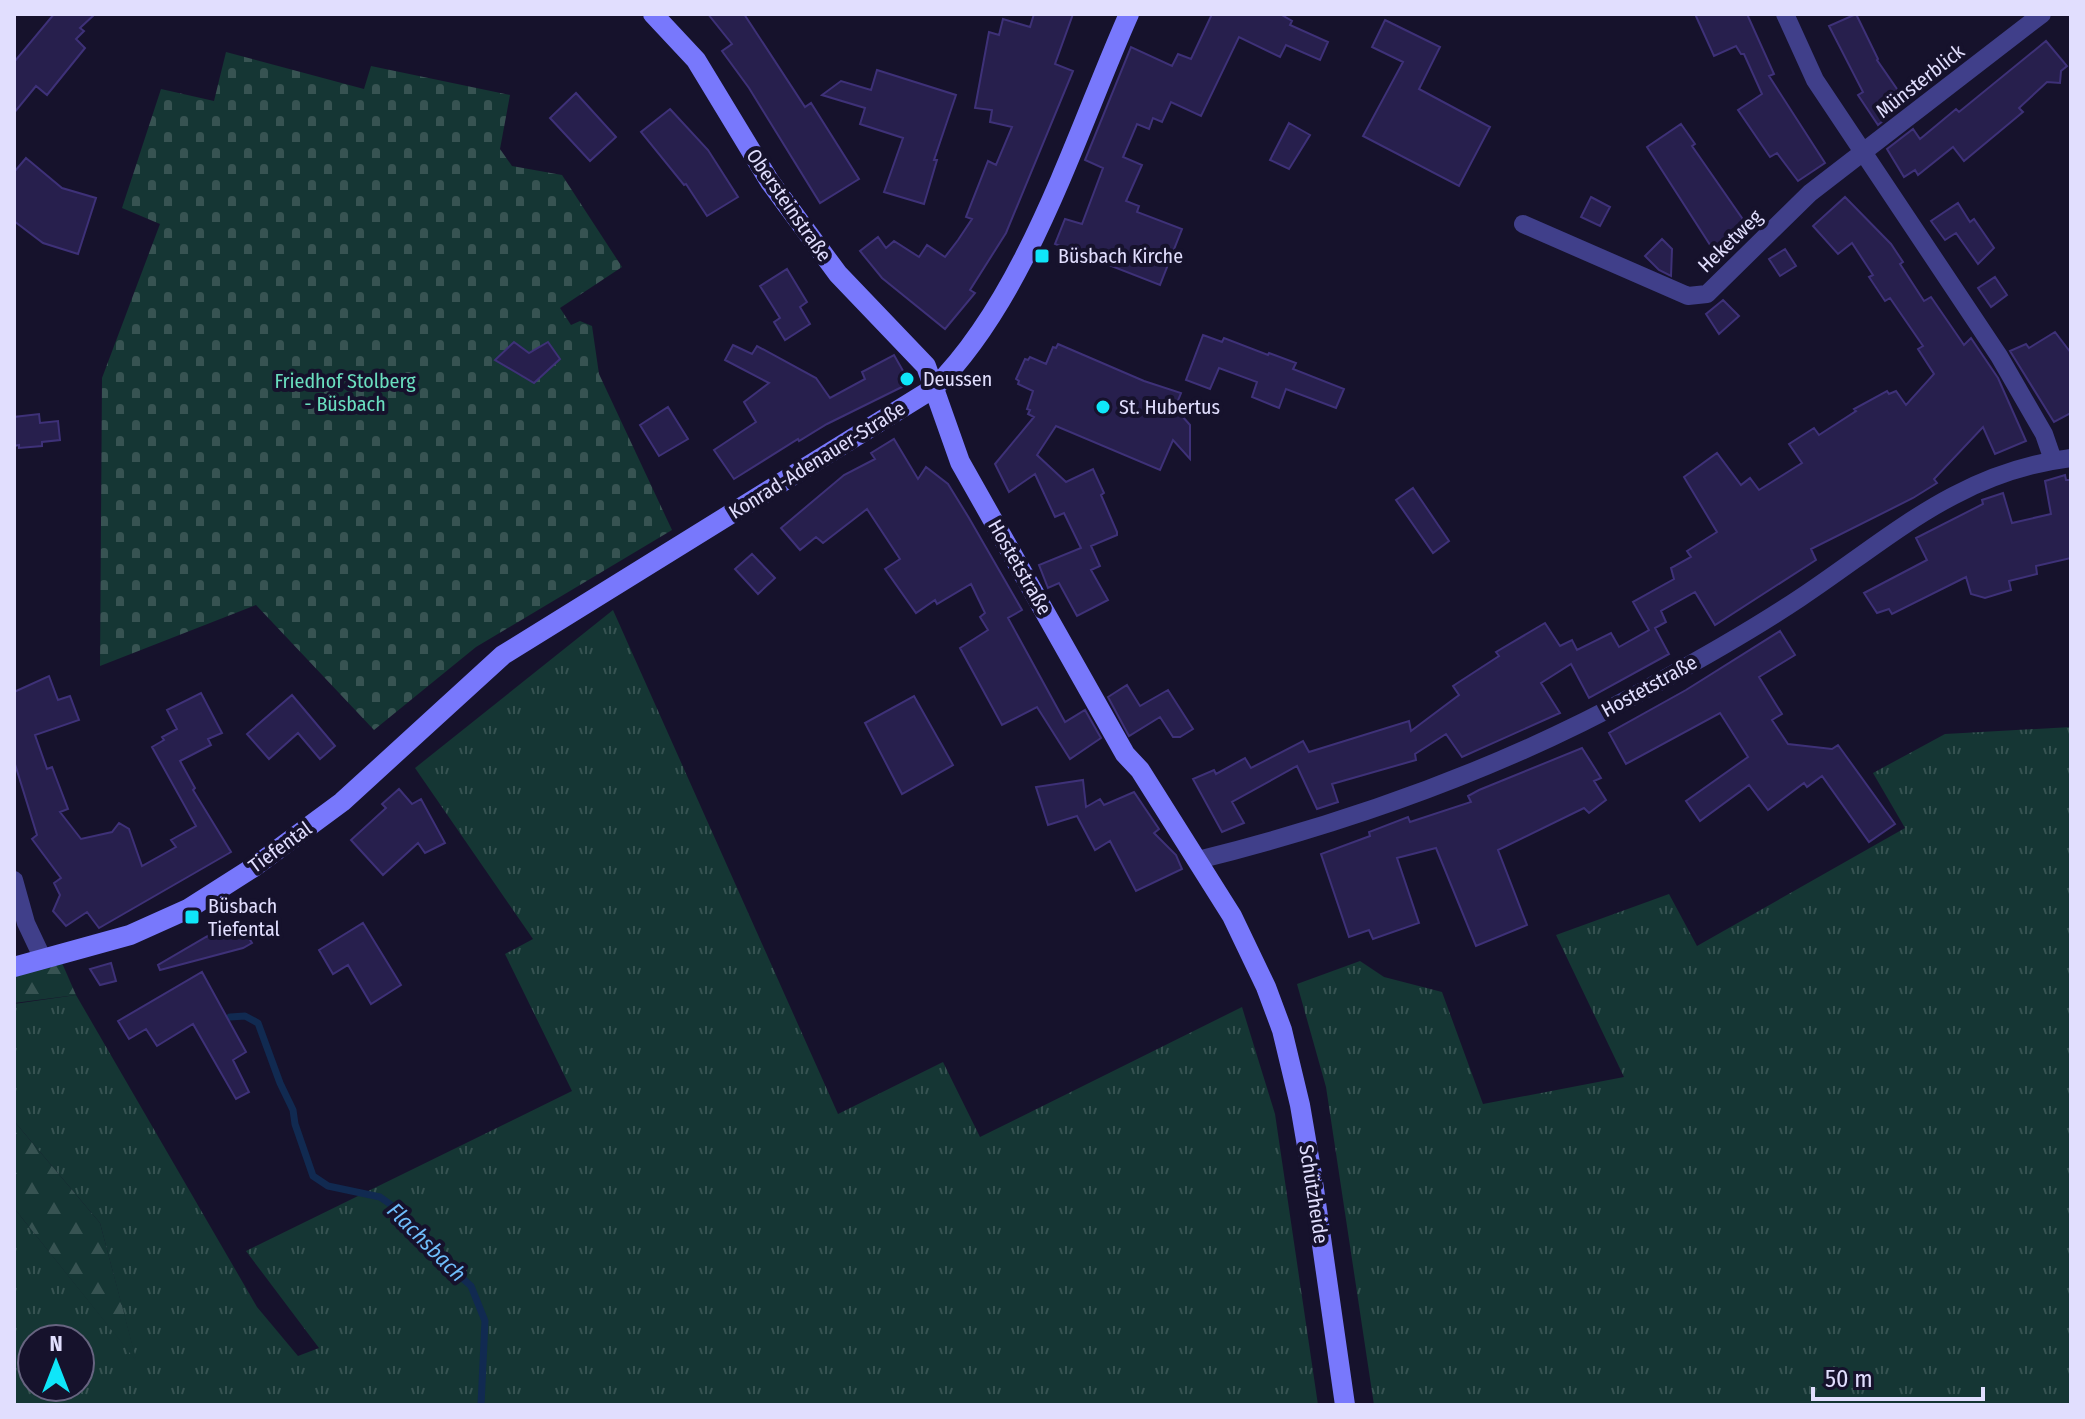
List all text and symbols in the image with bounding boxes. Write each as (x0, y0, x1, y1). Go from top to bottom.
street label: Münsterblick (1871, 39, 1970, 123)
street label: Obersteinstraße (741, 144, 837, 266)
street label: Heketweg (1693, 204, 1768, 277)
place label: Büsbach Kirche (1058, 244, 1183, 268)
marker: Büsbach Kirche (1033, 247, 1051, 265)
place label: Deussen (923, 367, 992, 391)
park label: Friedhof Stolberg - Büsbach (274, 369, 416, 416)
marker: Deussen (898, 370, 916, 388)
place label: St. Hubertus (1119, 395, 1220, 419)
street label: Konrad-Adenauer-Straße (724, 396, 910, 524)
marker: St. Hubertus (1094, 398, 1112, 416)
street label: Hostetstraße (983, 515, 1057, 619)
street label: Hostetstraße (1597, 650, 1701, 722)
street label: Tiefental (244, 816, 316, 878)
place label: Büsbach Tiefental (208, 894, 280, 941)
marker: Büsbach Tiefental (183, 908, 201, 926)
street label: Schützheide (1294, 1143, 1334, 1245)
water label: Flachsbach (382, 1197, 472, 1287)
north arrow (16, 1323, 96, 1403)
text: N (49, 1330, 63, 1357)
scale bar (1813, 1351, 1983, 1401)
text: 50 m (1825, 1365, 1873, 1393)

